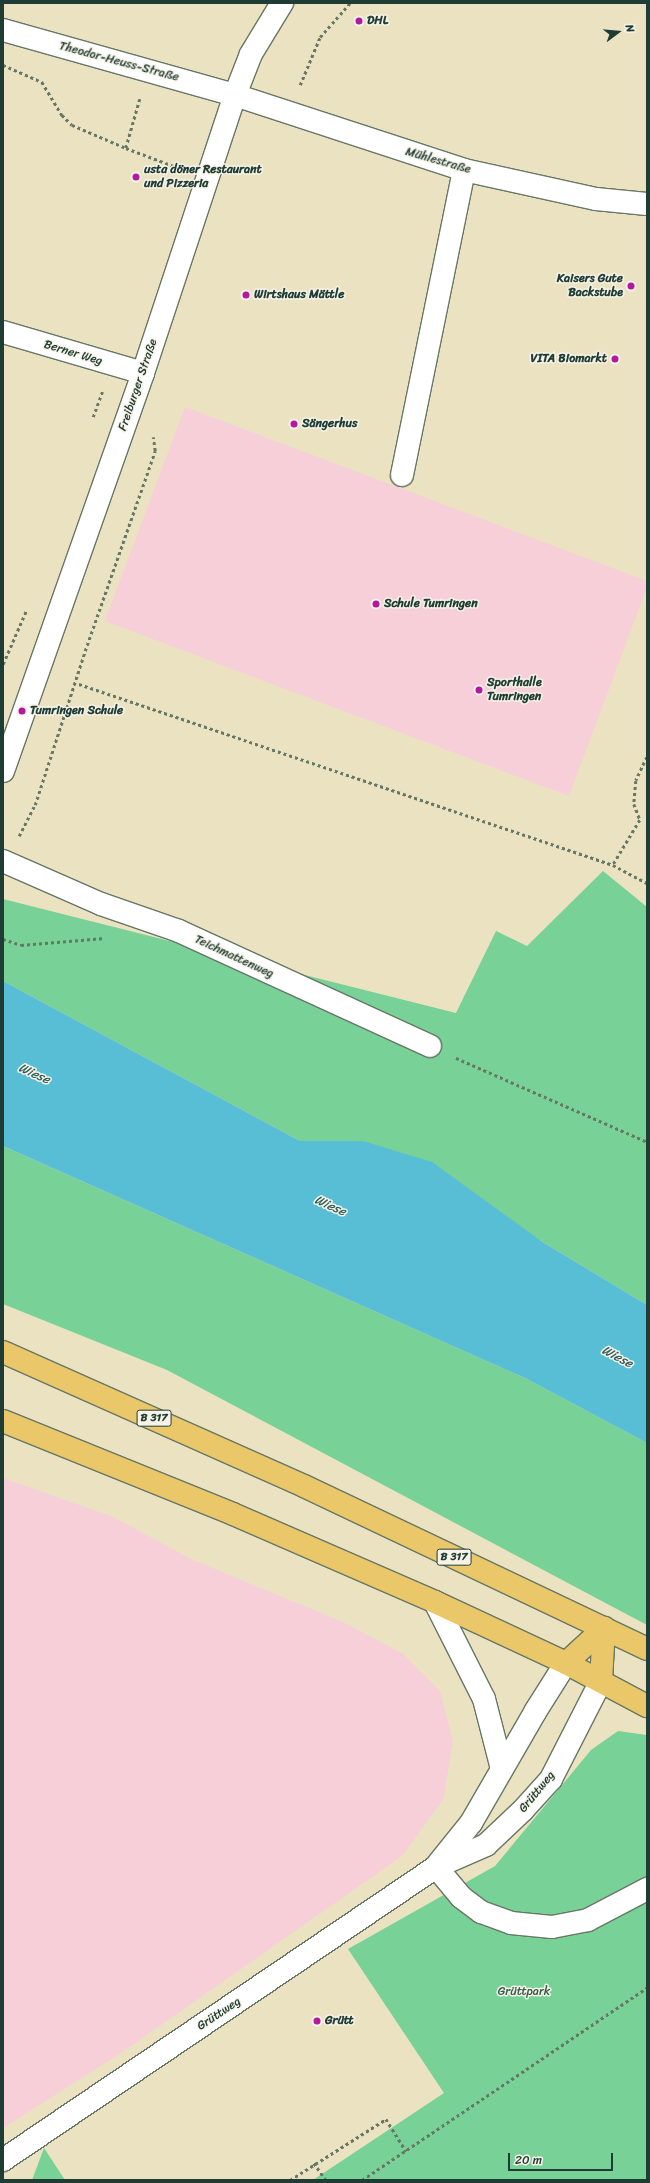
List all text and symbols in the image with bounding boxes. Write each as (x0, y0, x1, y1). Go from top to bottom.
north arrow (598, 12, 638, 52)
place label: DHL (367, 14, 388, 28)
marker: DHL (354, 16, 364, 26)
text: N (620, 22, 640, 35)
street label: Theodor-Heuss-Straße (58, 39, 180, 85)
street label: Mühlestraße (404, 145, 472, 177)
place label: usta döner Restaurant und Pizzeria (144, 163, 263, 191)
marker: usta döner Restaurant und Pizzeria (131, 172, 141, 182)
place label: Kaisers Gute Backstube (557, 272, 623, 300)
marker: Kaisers Gute Backstube (626, 281, 636, 291)
place label: Wirtshaus Mättle (254, 288, 344, 302)
marker: Wirtshaus Mättle (241, 290, 251, 300)
street label: Berner Weg (42, 337, 104, 369)
street label: Freiburger Straße (115, 337, 161, 433)
place label: VITA Biomarkt (531, 352, 607, 366)
marker: VITA Biomarkt (610, 354, 620, 364)
place label: Sängerhus (302, 417, 357, 431)
marker: Sängerhus (289, 419, 299, 429)
place label: Schule Tumringen (384, 597, 477, 611)
marker: Schule Tumringen (371, 599, 381, 609)
place label: Sporthalle Tumringen (487, 676, 542, 704)
marker: Sporthalle Tumringen (474, 685, 484, 695)
place label: Tumringen Schule (30, 704, 123, 718)
marker: Tumringen Schule (17, 706, 27, 716)
street label: Teichmattenweg (192, 932, 276, 982)
water label: Wiese (16, 1060, 52, 1088)
water label: Wiese (312, 1192, 348, 1220)
water label: Wiese (599, 1342, 635, 1372)
road number: B 317 (136, 1409, 172, 1427)
road number: B 317 (436, 1548, 472, 1566)
street label: Grüttweg (516, 1768, 558, 1816)
park label: Grüttpark (498, 1985, 550, 1999)
street label: Grüttweg (195, 1994, 243, 2034)
place label: Grütt (325, 2014, 354, 2028)
marker: Grütt (312, 2016, 322, 2026)
scale bar (510, 2145, 615, 2171)
text: 20 m (515, 2149, 542, 2171)

